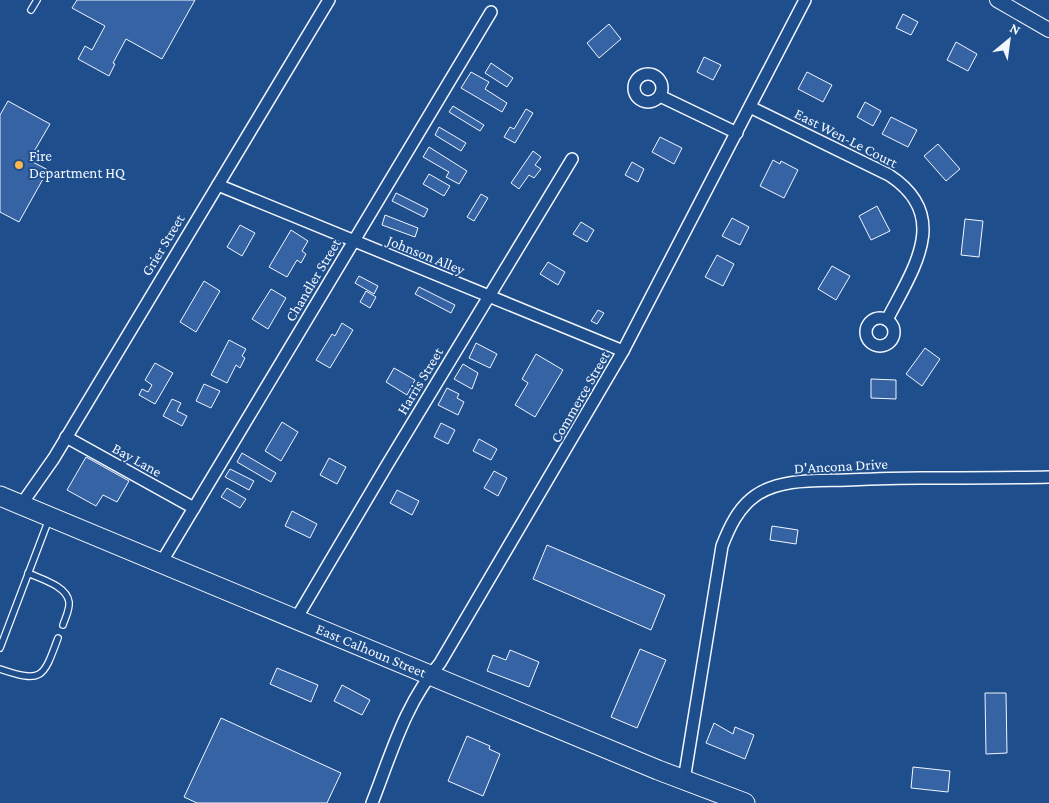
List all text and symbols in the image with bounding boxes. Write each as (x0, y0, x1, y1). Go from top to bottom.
north arrow (984, 15, 1034, 65)
text: N (1007, 19, 1024, 38)
street label: East Wen-Le Court (792, 105, 901, 171)
place label: Fire Department HQ (29, 148, 126, 182)
marker: Fire Department HQ (13, 159, 25, 171)
street label: Grier Street (138, 211, 188, 279)
street label: Johnson Alley (383, 231, 467, 279)
street label: Chandler Street (282, 235, 344, 324)
street label: Harris Street (394, 344, 447, 417)
street label: Commerce Street (547, 348, 613, 445)
street label: Bay Lane (109, 440, 165, 481)
street label: D'Ancona Drive (794, 456, 889, 476)
street label: East Calhoun Street (314, 620, 430, 681)

